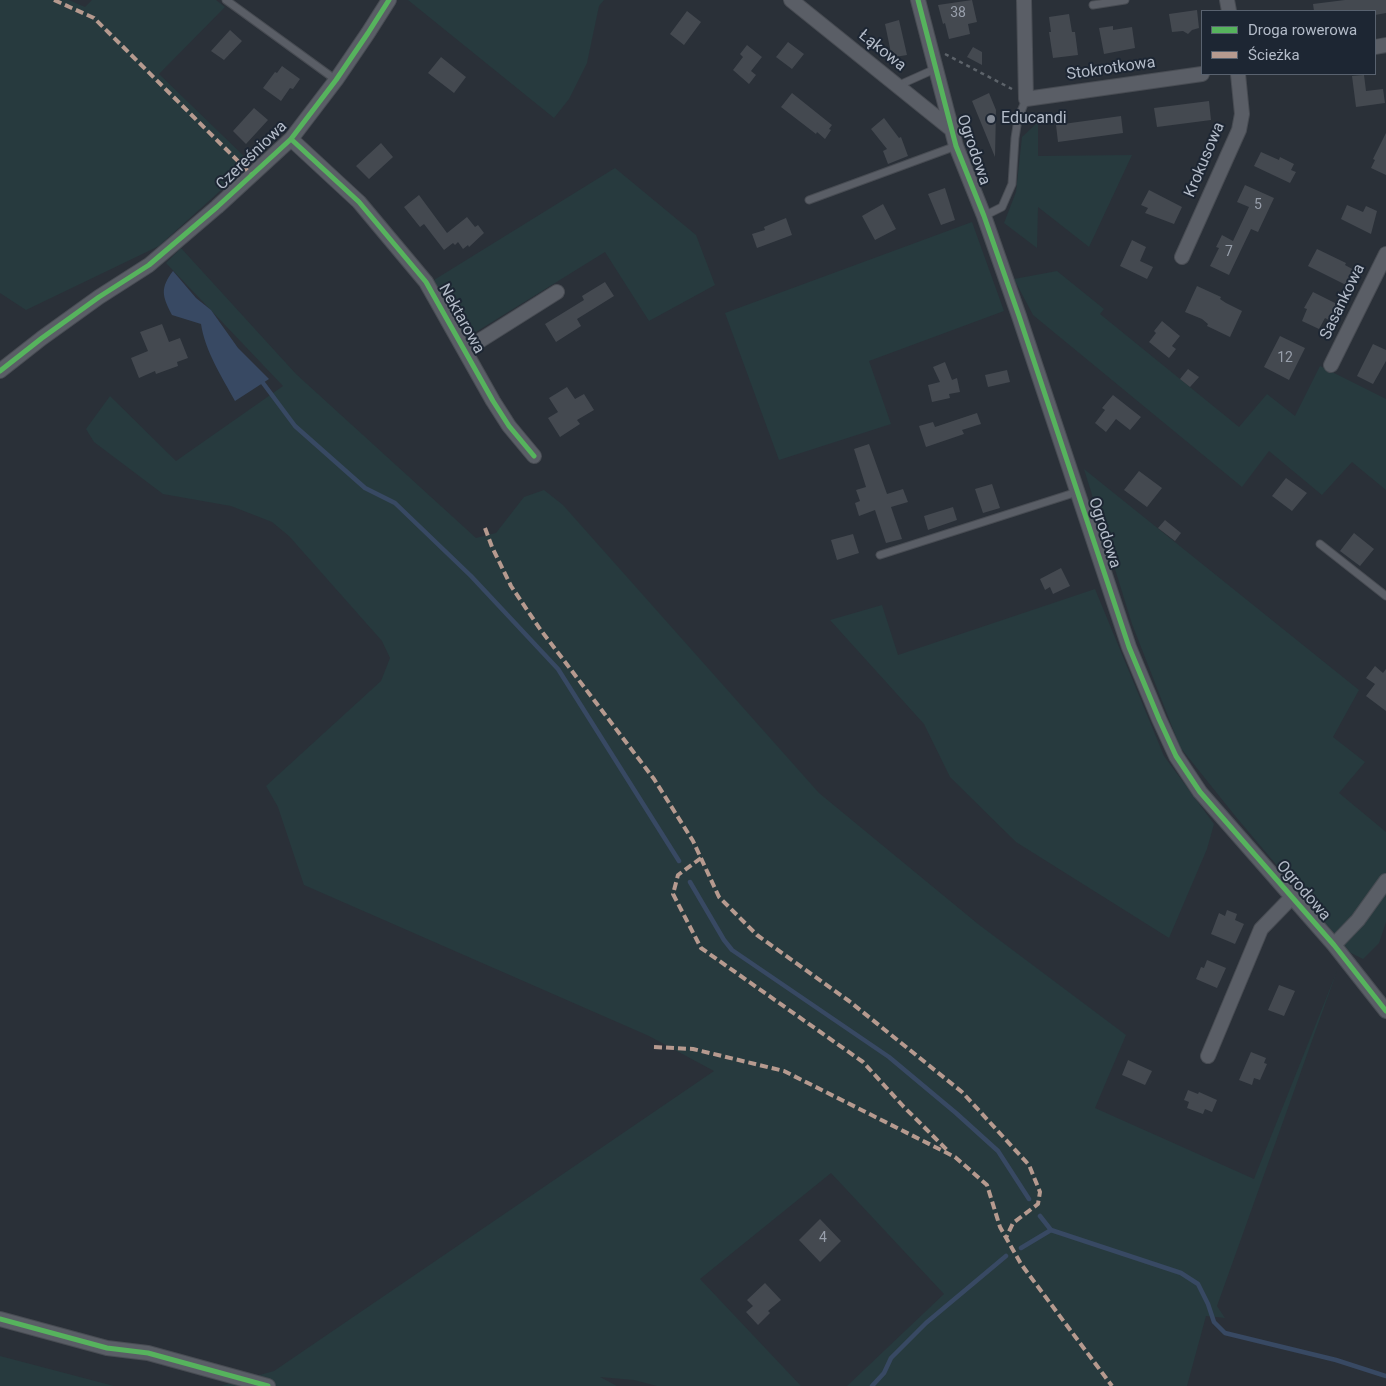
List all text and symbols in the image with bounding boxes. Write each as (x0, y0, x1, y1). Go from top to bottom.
house number: 38 (950, 5, 966, 21)
legend (1201, 10, 1376, 75)
text: Droga rowerowa (1248, 21, 1357, 39)
street label: Łąkowa (854, 26, 910, 76)
text: Ścieżka (1248, 46, 1300, 64)
street label: Stokrotkowa (1065, 53, 1157, 85)
place label: Educandi (1001, 109, 1067, 129)
street label: Ogrodowa (952, 112, 994, 188)
marker: Educandi (985, 113, 997, 125)
street label: Czereśniowa (212, 117, 292, 195)
street label: Krokusowa (1181, 120, 1229, 200)
house number: 5 (1254, 197, 1262, 213)
house number: 7 (1225, 244, 1233, 260)
street label: Sasankowa (1316, 261, 1370, 343)
street label: Nektarowa (434, 281, 488, 357)
house number: 12 (1277, 350, 1293, 366)
street label: Ogrodowa (1084, 495, 1124, 571)
street label: Ogrodowa (1272, 857, 1334, 925)
house number: 4 (819, 1230, 827, 1246)

